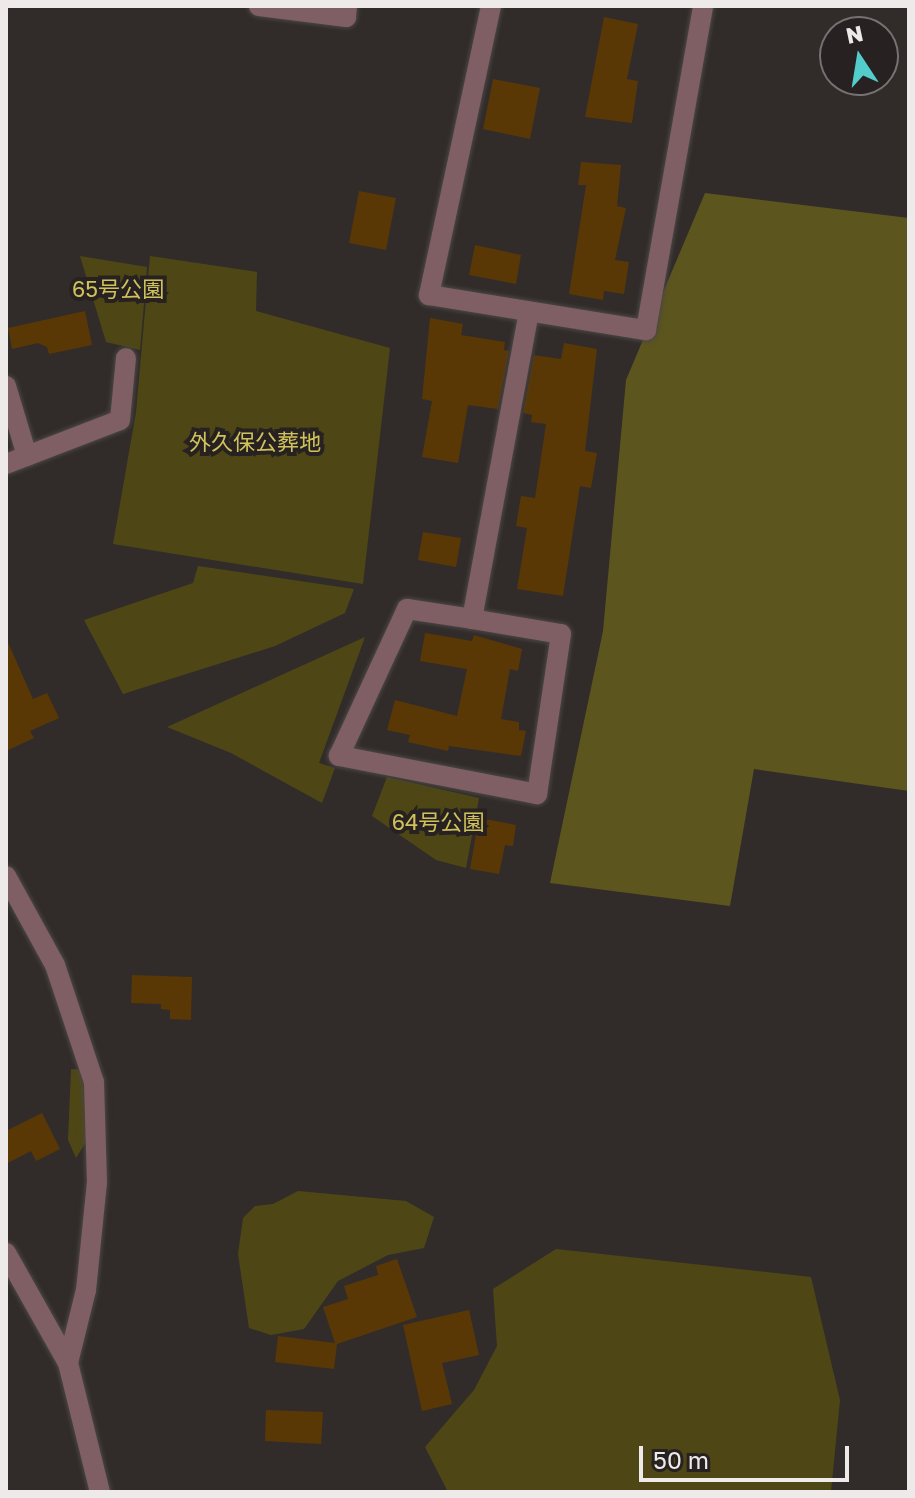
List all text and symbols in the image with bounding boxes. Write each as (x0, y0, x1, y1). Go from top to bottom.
north arrow (819, 16, 899, 96)
text: N (843, 19, 865, 49)
park label: 65号公園 (72, 276, 164, 302)
park label: 外久保公葬地 (189, 429, 321, 455)
park label: 64号公園 (392, 809, 484, 835)
scale bar (643, 1430, 853, 1480)
text: 50 m (653, 1445, 709, 1474)

